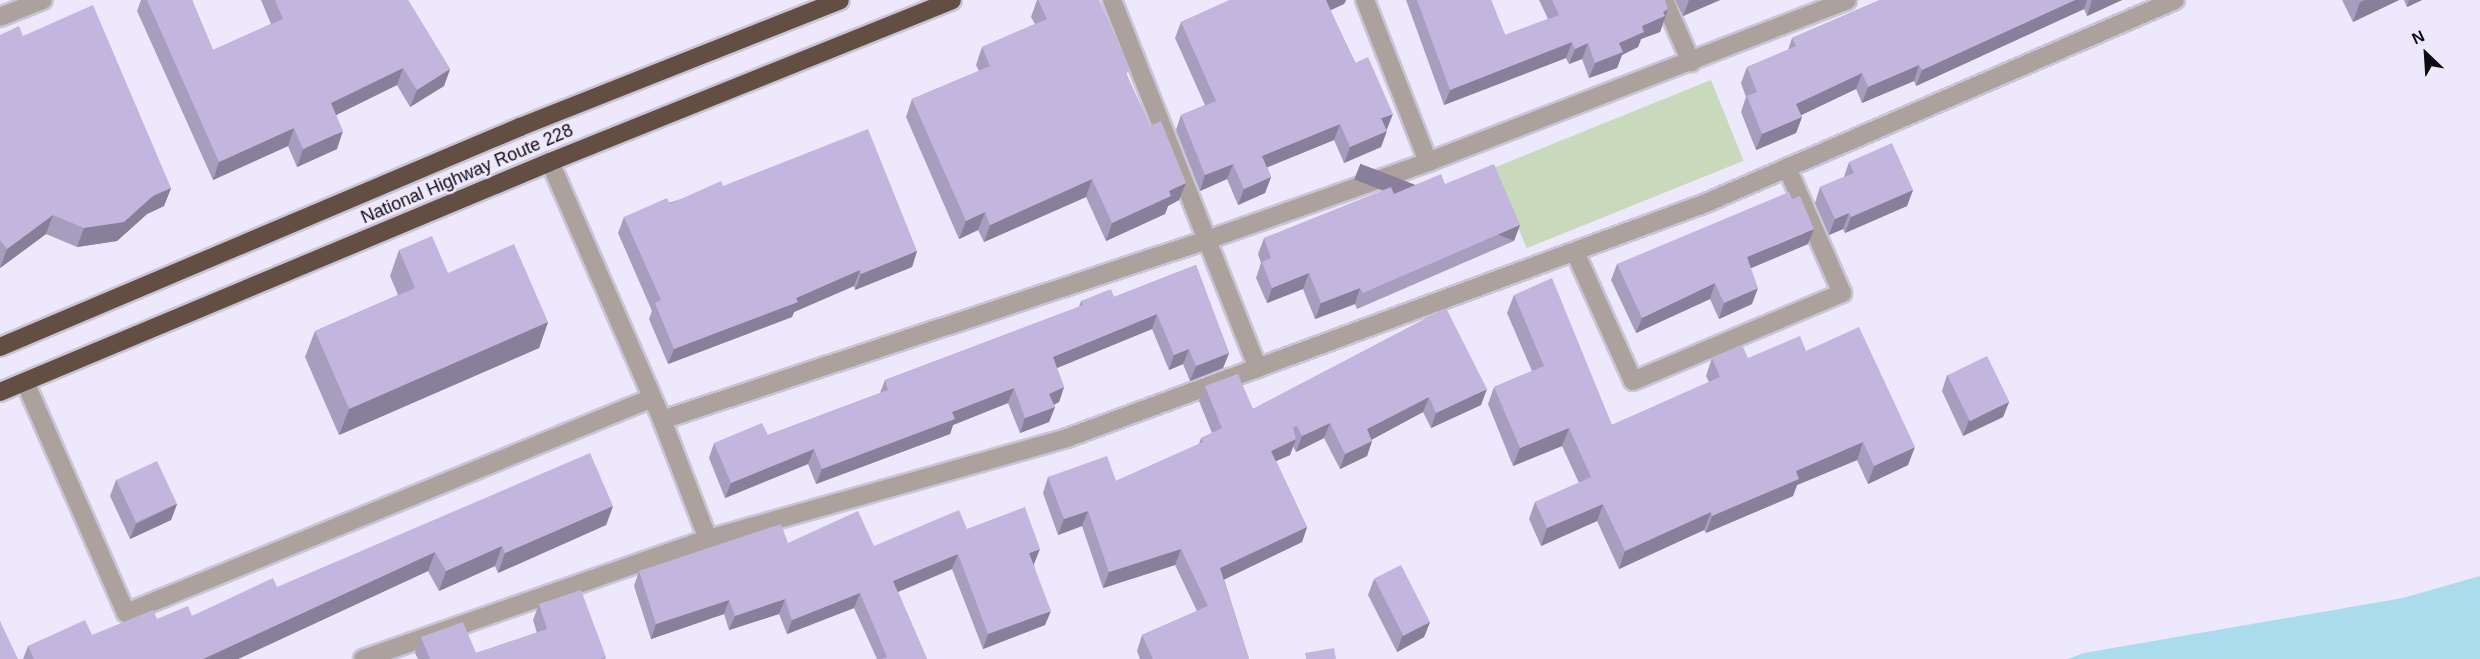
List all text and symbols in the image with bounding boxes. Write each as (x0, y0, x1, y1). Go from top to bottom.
north arrow (2396, 24, 2456, 84)
text: N (2409, 27, 2427, 47)
street label: National Highway Route 228 (358, 119, 576, 229)

